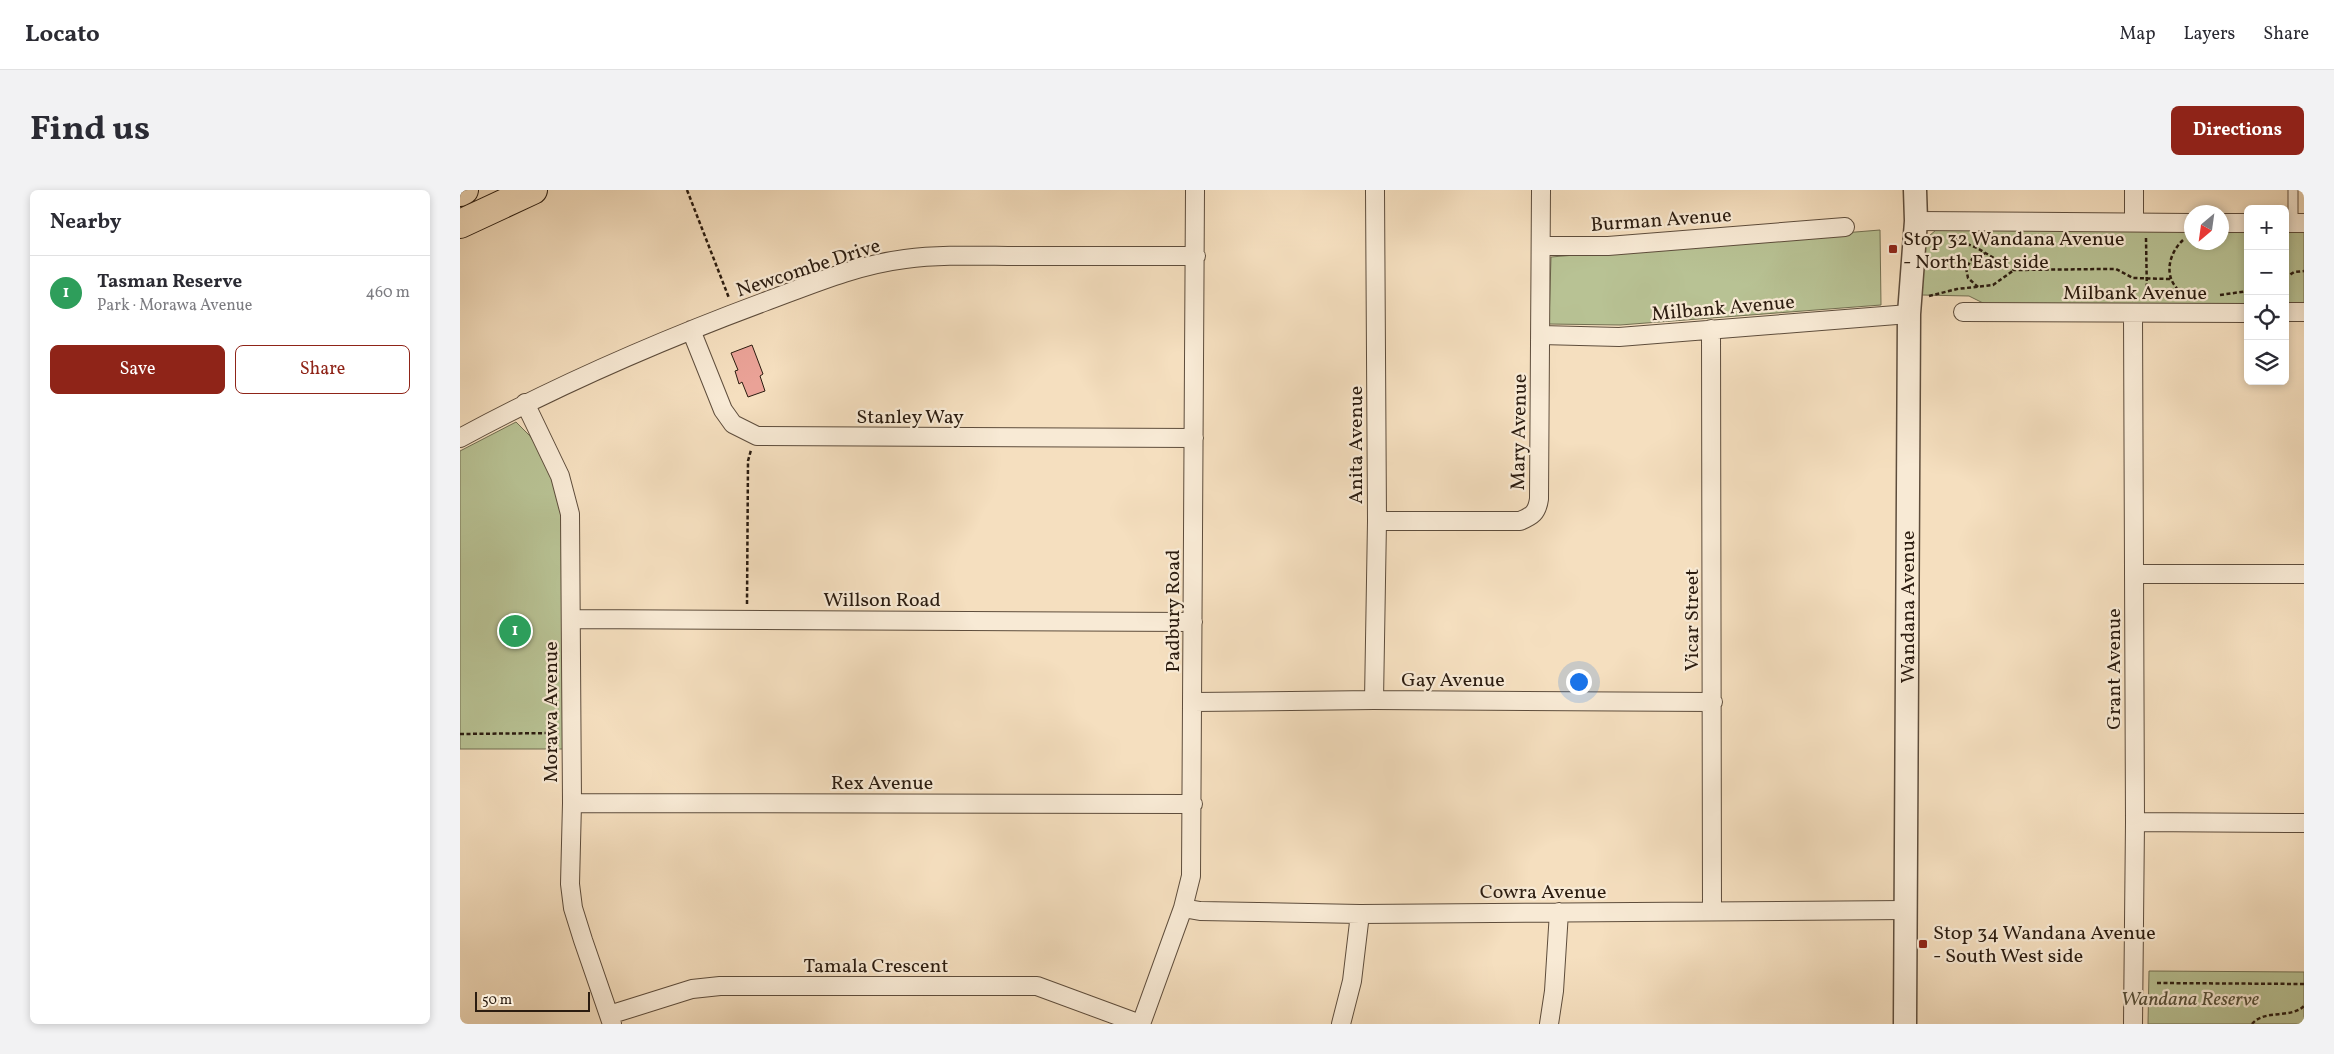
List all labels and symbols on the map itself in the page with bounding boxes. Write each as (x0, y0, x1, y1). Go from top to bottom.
street label: Burman Avenue (1590, 202, 1733, 240)
north arrow (2184, 205, 2229, 250)
place label: Stop 32 Wandana Avenue - North East side (1903, 226, 2124, 277)
street label: Newcombe Drive (733, 232, 884, 305)
marker: Stop 32 Wandana Avenue - North East side (1887, 243, 1899, 255)
street label: Milbank Avenue (2063, 280, 2207, 308)
street label: Milbank Avenue (1650, 289, 1796, 329)
street label: Mary Avenue (1505, 373, 1535, 491)
street label: Anita Avenue (1343, 386, 1371, 504)
street label: Stanley Way (856, 404, 964, 432)
street label: Wandana Avenue (1895, 530, 1923, 684)
street label: Padbury Road (1160, 550, 1188, 672)
street label: Vicar Street (1679, 569, 1707, 671)
street label: Willson Road (823, 587, 941, 615)
street label: Grant Avenue (2101, 608, 2129, 730)
pin: 1 (499, 612, 531, 650)
street label: Morawa Avenue (538, 641, 566, 783)
street label: Gay Avenue (1401, 667, 1505, 695)
your location (1566, 669, 1592, 695)
street label: Rex Avenue (831, 770, 933, 798)
street label: Cowra Avenue (1480, 879, 1606, 907)
place label: Stop 34 Wandana Avenue - South West side (1933, 920, 2156, 971)
marker: Stop 34 Wandana Avenue - South West side (1917, 938, 1929, 950)
street label: Tamala Crescent (804, 953, 948, 981)
park label: Wandana Reserve (2121, 986, 2260, 1014)
scale bar (475, 989, 590, 1012)

